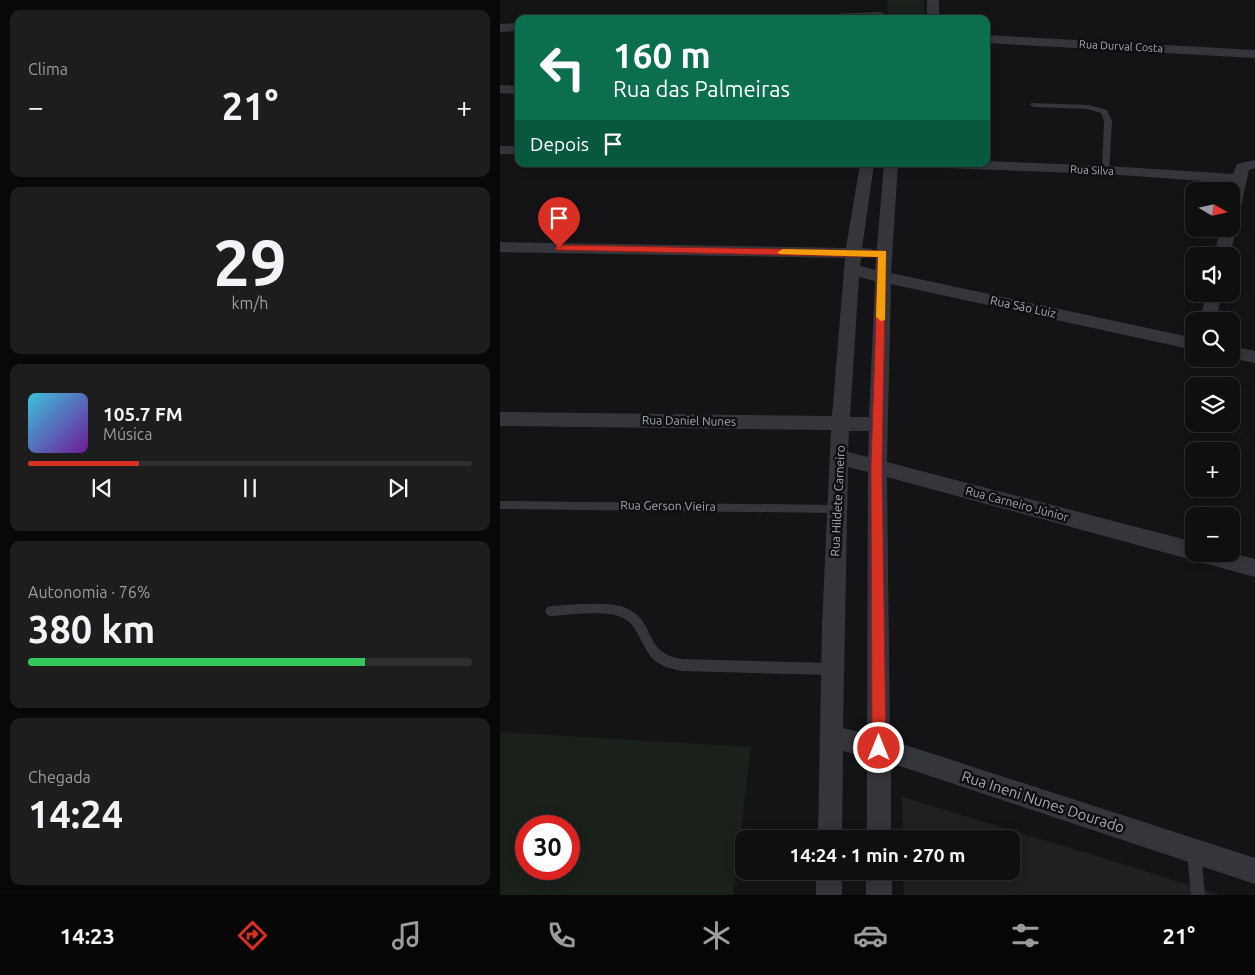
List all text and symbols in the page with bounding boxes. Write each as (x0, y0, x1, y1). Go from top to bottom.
icon: left (530, 35, 595, 100)
text: 160 m (613, 35, 711, 75)
street label: Rua Durval Costa (1079, 38, 1163, 54)
text: Clima (28, 60, 68, 78)
text: Rua das Palmeiras (613, 76, 790, 101)
text: 21° (222, 85, 278, 127)
text: − (28, 91, 44, 122)
text: + (456, 91, 472, 122)
icon: arrive (599, 130, 627, 158)
text: Depois (530, 133, 589, 155)
street label: Rua Silva (1070, 163, 1114, 177)
north arrow (1185, 182, 1240, 238)
map controls (1185, 182, 1240, 562)
pin (538, 197, 580, 248)
icon: arrive (545, 204, 573, 232)
text: 29 (213, 225, 287, 298)
button: sound (1185, 247, 1240, 302)
street label: Rua São Luiz (989, 293, 1058, 320)
text: km/h (232, 294, 268, 312)
button: search (1185, 312, 1240, 367)
button: layers (1185, 377, 1240, 432)
text: 105.7 FM (103, 403, 183, 425)
street label: Rua Daniel Nunes (642, 413, 736, 428)
text: Música (103, 425, 153, 443)
button: + (1185, 442, 1240, 497)
street label: Rua Hildete Carneiro (828, 445, 847, 557)
icon: previous (88, 474, 116, 502)
icon: pause (236, 474, 264, 502)
icon: next (384, 474, 412, 502)
street label: Rua Carneiro Júnior (964, 484, 1070, 524)
street label: Rua Gerson Vieira (620, 498, 716, 513)
button: − (1185, 507, 1240, 562)
text: Autonomia · 76% (28, 583, 150, 601)
text: 380 km (28, 608, 155, 650)
position arrow (852, 721, 904, 773)
street label: Rua Ineni Nunes Dourado (960, 767, 1127, 836)
text: Chegada (28, 768, 91, 786)
text: 14:24 (28, 793, 123, 835)
speed limit sign: 30 (515, 815, 580, 880)
text: 14:24 · 1 min · 270 m (790, 844, 965, 866)
icon: directions (235, 918, 270, 953)
icon: music (389, 918, 424, 953)
icon: phone (544, 918, 579, 953)
icon: climate (699, 918, 734, 953)
icon: car (853, 918, 888, 953)
icon: filters (1008, 918, 1043, 953)
text: 14:23 (60, 923, 115, 948)
text: 21° (1162, 923, 1195, 948)

